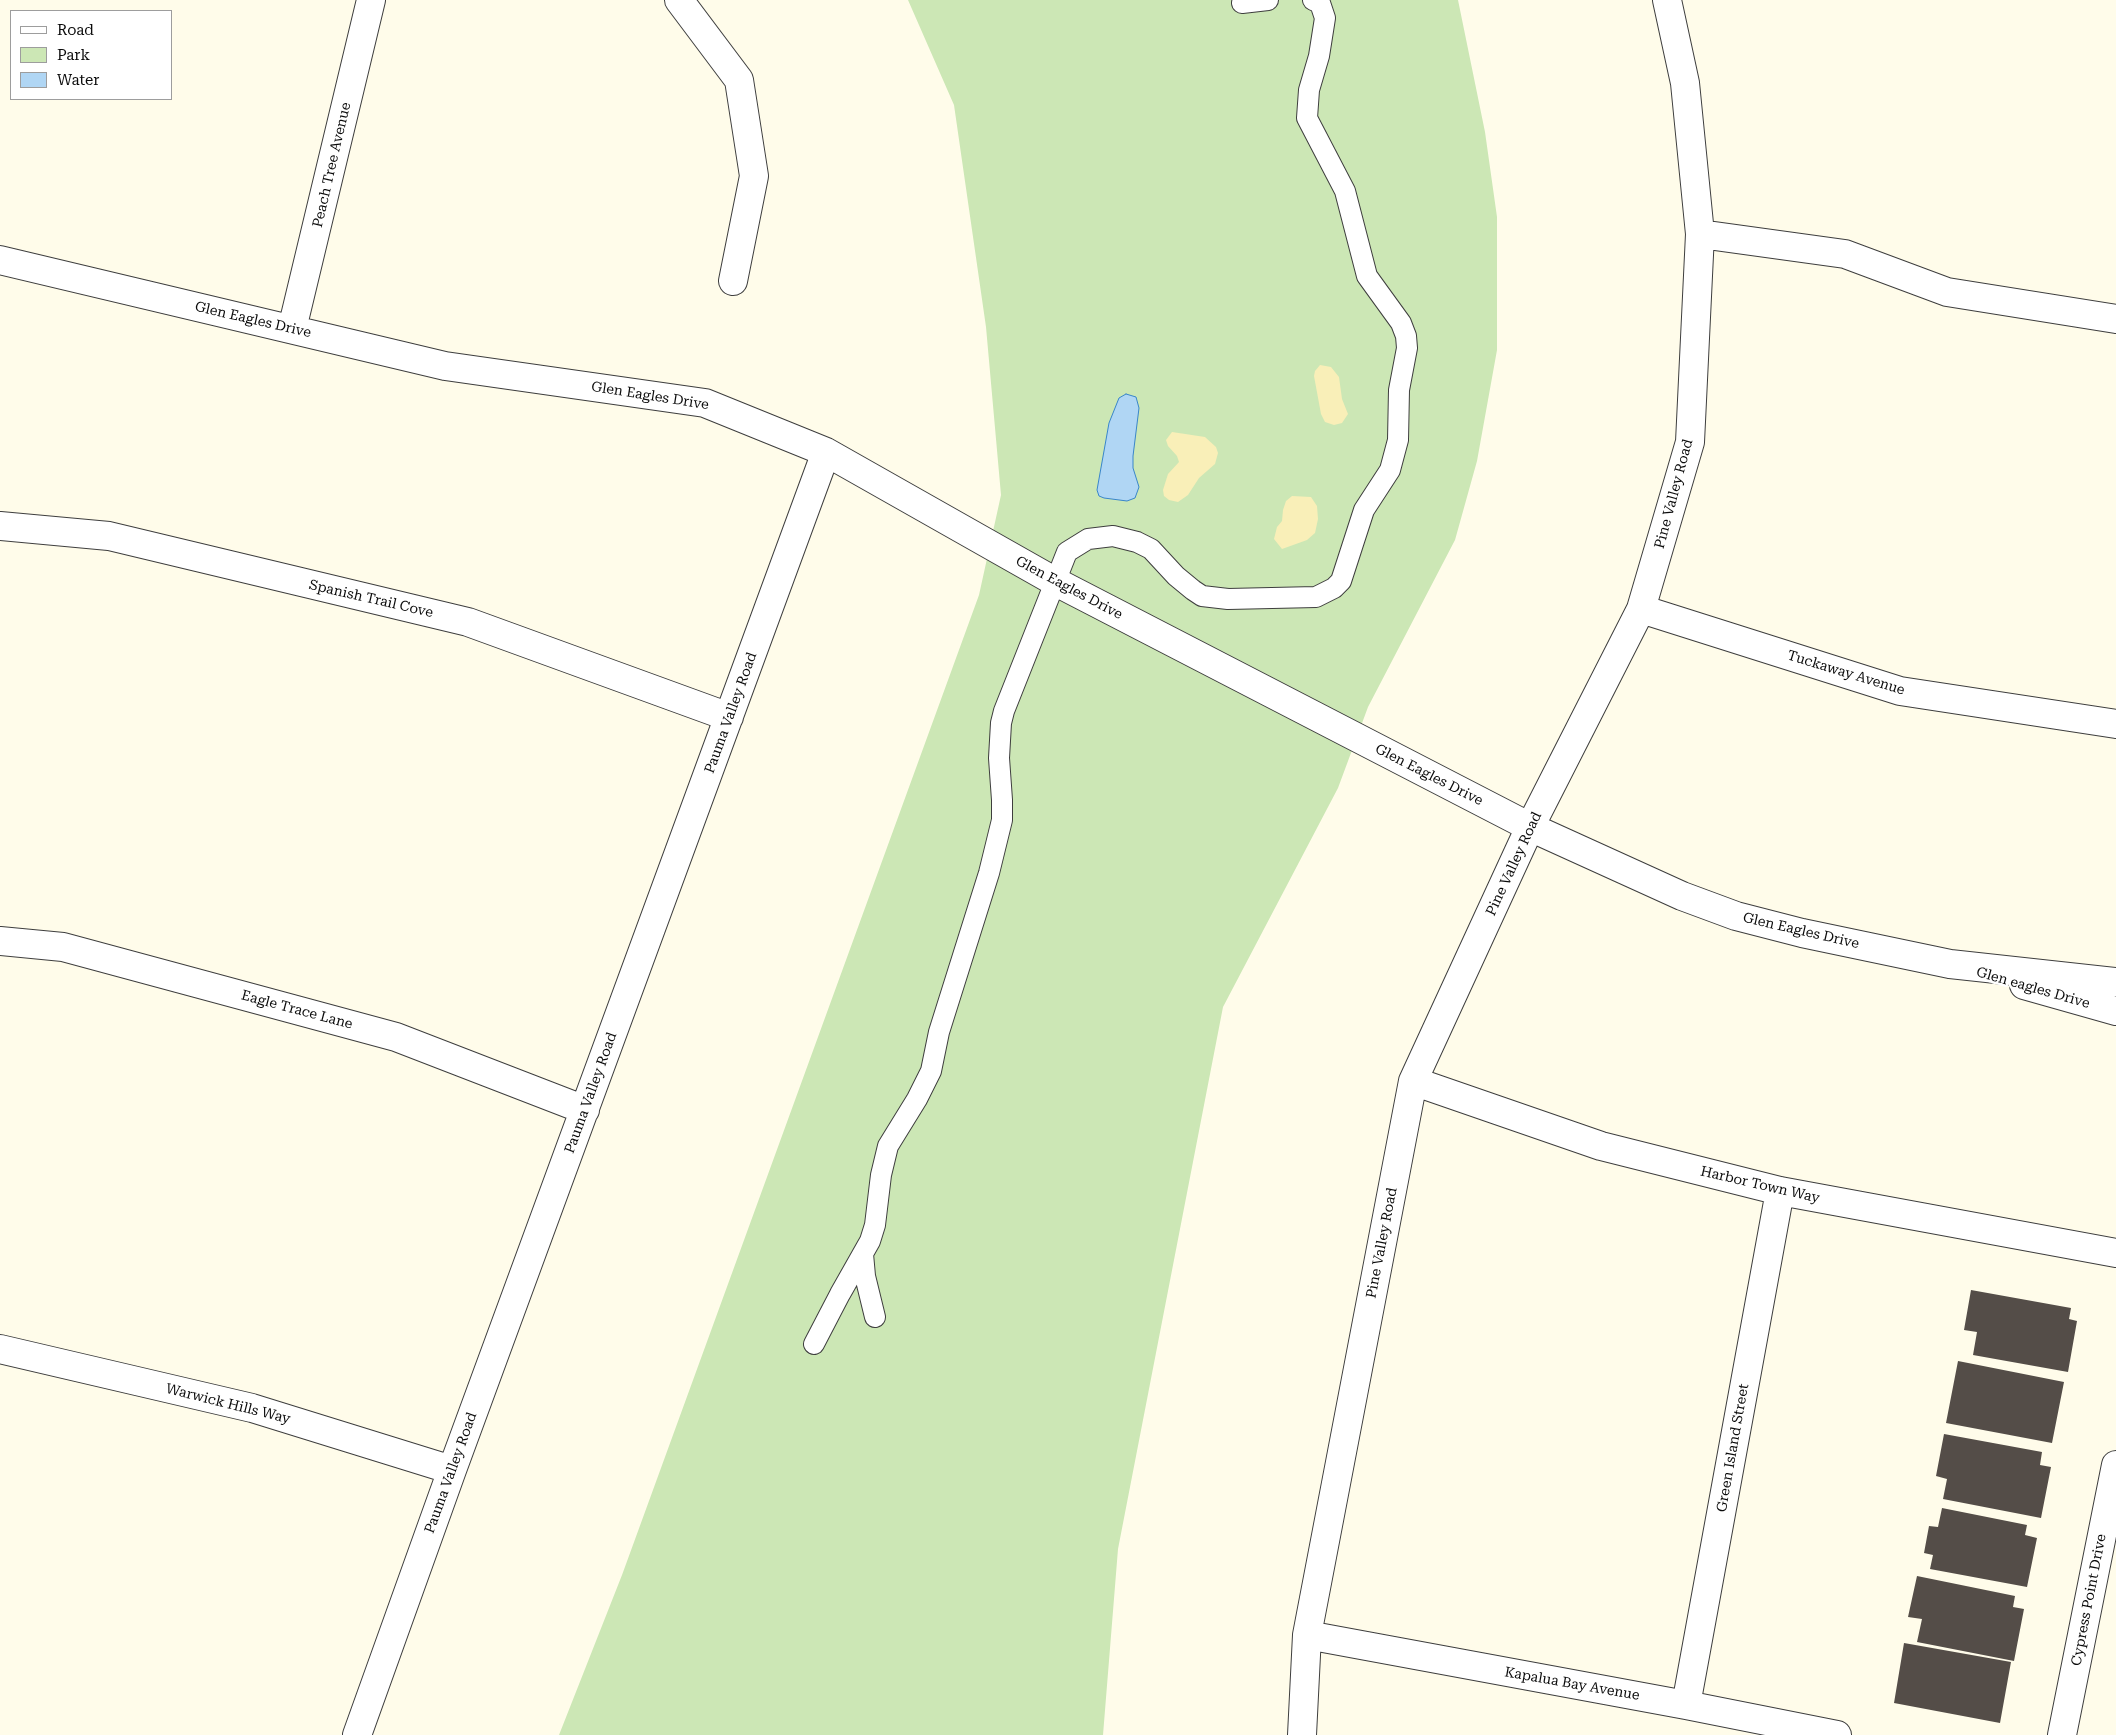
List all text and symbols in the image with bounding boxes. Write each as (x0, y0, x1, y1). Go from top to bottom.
legend (10, 10, 172, 100)
text: Road (57, 21, 94, 39)
text: Park (57, 46, 90, 64)
text: Water (57, 71, 99, 89)
street label: Peach Tree Avenue (309, 101, 355, 229)
street label: Glen Eagles Drive (193, 298, 313, 342)
street label: Glen Eagles Drive (590, 378, 710, 414)
street label: Pine Valley Road (1651, 437, 1697, 551)
street label: Glen Eagles Drive (1013, 553, 1125, 623)
street label: Spanish Trail Cove (307, 577, 435, 621)
street label: Tuckaway Avenue (1785, 647, 1907, 699)
street label: Pauma Valley Road (701, 650, 761, 776)
street label: Glen Eagles Drive (1372, 741, 1486, 809)
street label: Pine Valley Road (1483, 809, 1545, 919)
street label: Glen Eagles Drive (1741, 909, 1861, 953)
street label: Glen eagles Drive (1974, 964, 2092, 1012)
street label: Eagle Trace Lane (239, 987, 355, 1033)
street label: Pauma Valley Road (561, 1030, 621, 1156)
street label: Harbor Town Way (1699, 1163, 1821, 1207)
street label: Pine Valley Road (1363, 1186, 1401, 1300)
street label: Warwick Hills Way (164, 1380, 292, 1428)
street label: Green Island Street (1713, 1382, 1753, 1514)
street label: Pauma Valley Road (421, 1410, 481, 1536)
street label: Cypress Point Drive (2068, 1533, 2110, 1667)
street label: Kapalua Bay Avenue (1503, 1664, 1641, 1704)

